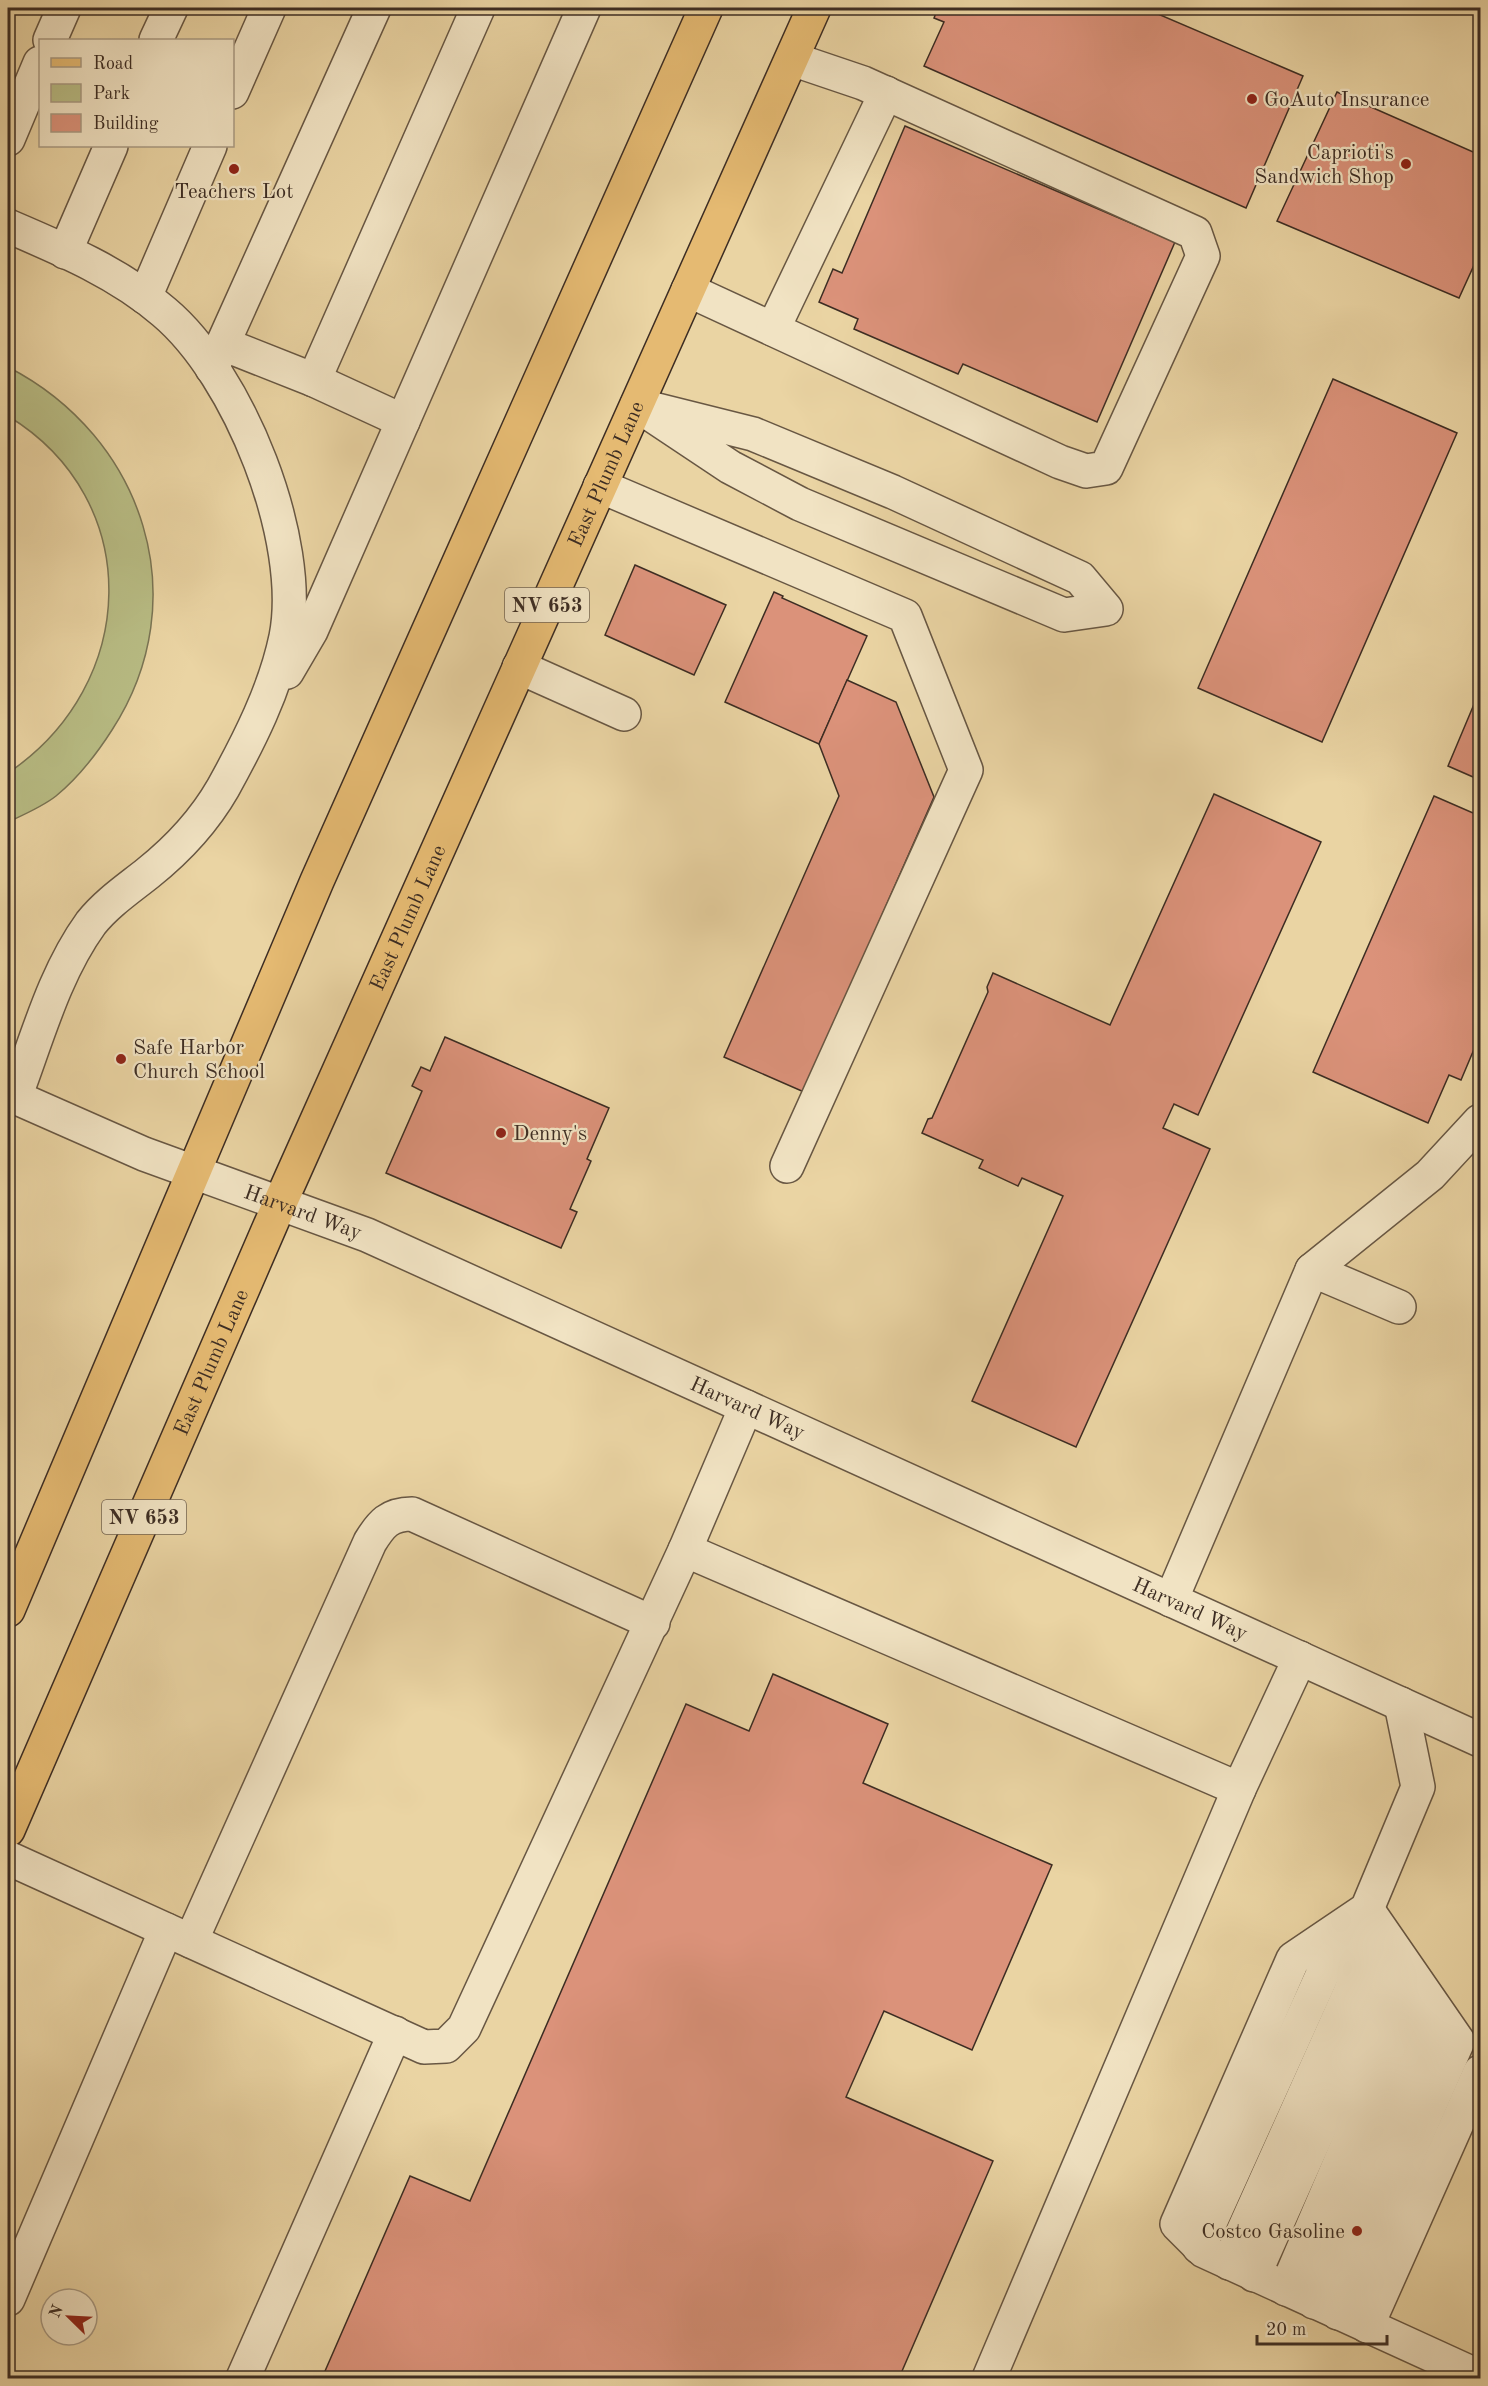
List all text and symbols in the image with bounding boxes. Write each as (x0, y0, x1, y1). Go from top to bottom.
legend (39, 39, 234, 147)
text: Road (93, 55, 133, 73)
text: Park (93, 85, 130, 103)
place label: GoAuto Insurance (1264, 90, 1430, 111)
marker: GoAuto Insurance (1245, 92, 1259, 106)
text: Building (93, 115, 159, 133)
place label: Caprioti's Sandwich Shop (1254, 143, 1394, 188)
marker: Caprioti's Sandwich Shop (1399, 157, 1413, 171)
marker: Teachers Lot (227, 162, 241, 176)
place label: Teachers Lot (174, 182, 294, 203)
street label: East Plumb Lane (565, 398, 649, 551)
road number: NV 653 (505, 588, 589, 622)
street label: East Plumb Lane (367, 842, 451, 994)
place label: Safe Harbor Church School (133, 1038, 265, 1083)
marker: Safe Harbor Church School (114, 1052, 128, 1066)
place label: Denny's (513, 1124, 587, 1145)
marker: Denny's (494, 1126, 508, 1140)
street label: Harvard Way (241, 1182, 364, 1244)
street label: East Plumb Lane (171, 1286, 253, 1439)
street label: Harvard Way (686, 1374, 808, 1444)
road number: NV 653 (102, 1500, 186, 1534)
street label: Harvard Way (1129, 1575, 1250, 1645)
place label: Costco Gasoline (1201, 2222, 1345, 2243)
marker: Costco Gasoline (1350, 2224, 1364, 2238)
north arrow (39, 2287, 99, 2347)
text: N (47, 2302, 67, 2321)
scale bar (1257, 2308, 1388, 2346)
text: 20 m (1266, 2321, 1306, 2339)

